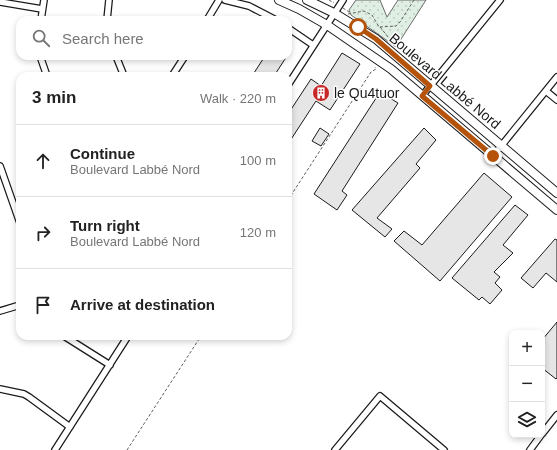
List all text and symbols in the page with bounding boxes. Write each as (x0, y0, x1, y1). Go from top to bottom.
search box (16, 16, 292, 60)
route start (349, 18, 367, 36)
icon: search (30, 27, 52, 49)
text: Search here (62, 30, 144, 47)
street label: Boulevard Labbé Nord (386, 30, 504, 132)
building icon: le Qu4tuor (311, 83, 331, 103)
place label: le Qu4tuor (334, 85, 400, 101)
text: 3 min (32, 88, 76, 107)
text: Walk · 220 m (200, 91, 276, 106)
text: Continue (70, 145, 135, 162)
route end (484, 147, 502, 165)
icon: ahead (32, 150, 54, 172)
text: 100 m (240, 153, 276, 168)
text: Boulevard Labbé Nord (70, 162, 200, 177)
text: Turn right (70, 217, 140, 234)
icon: right (32, 222, 54, 244)
text: 120 m (240, 225, 276, 240)
text: Boulevard Labbé Nord (70, 234, 200, 249)
icon: arrive (32, 294, 54, 316)
text: Arrive at destination (70, 296, 215, 313)
map controls (509, 330, 545, 438)
button: + (509, 330, 545, 366)
button: − (509, 366, 545, 402)
button: layers (509, 402, 545, 438)

